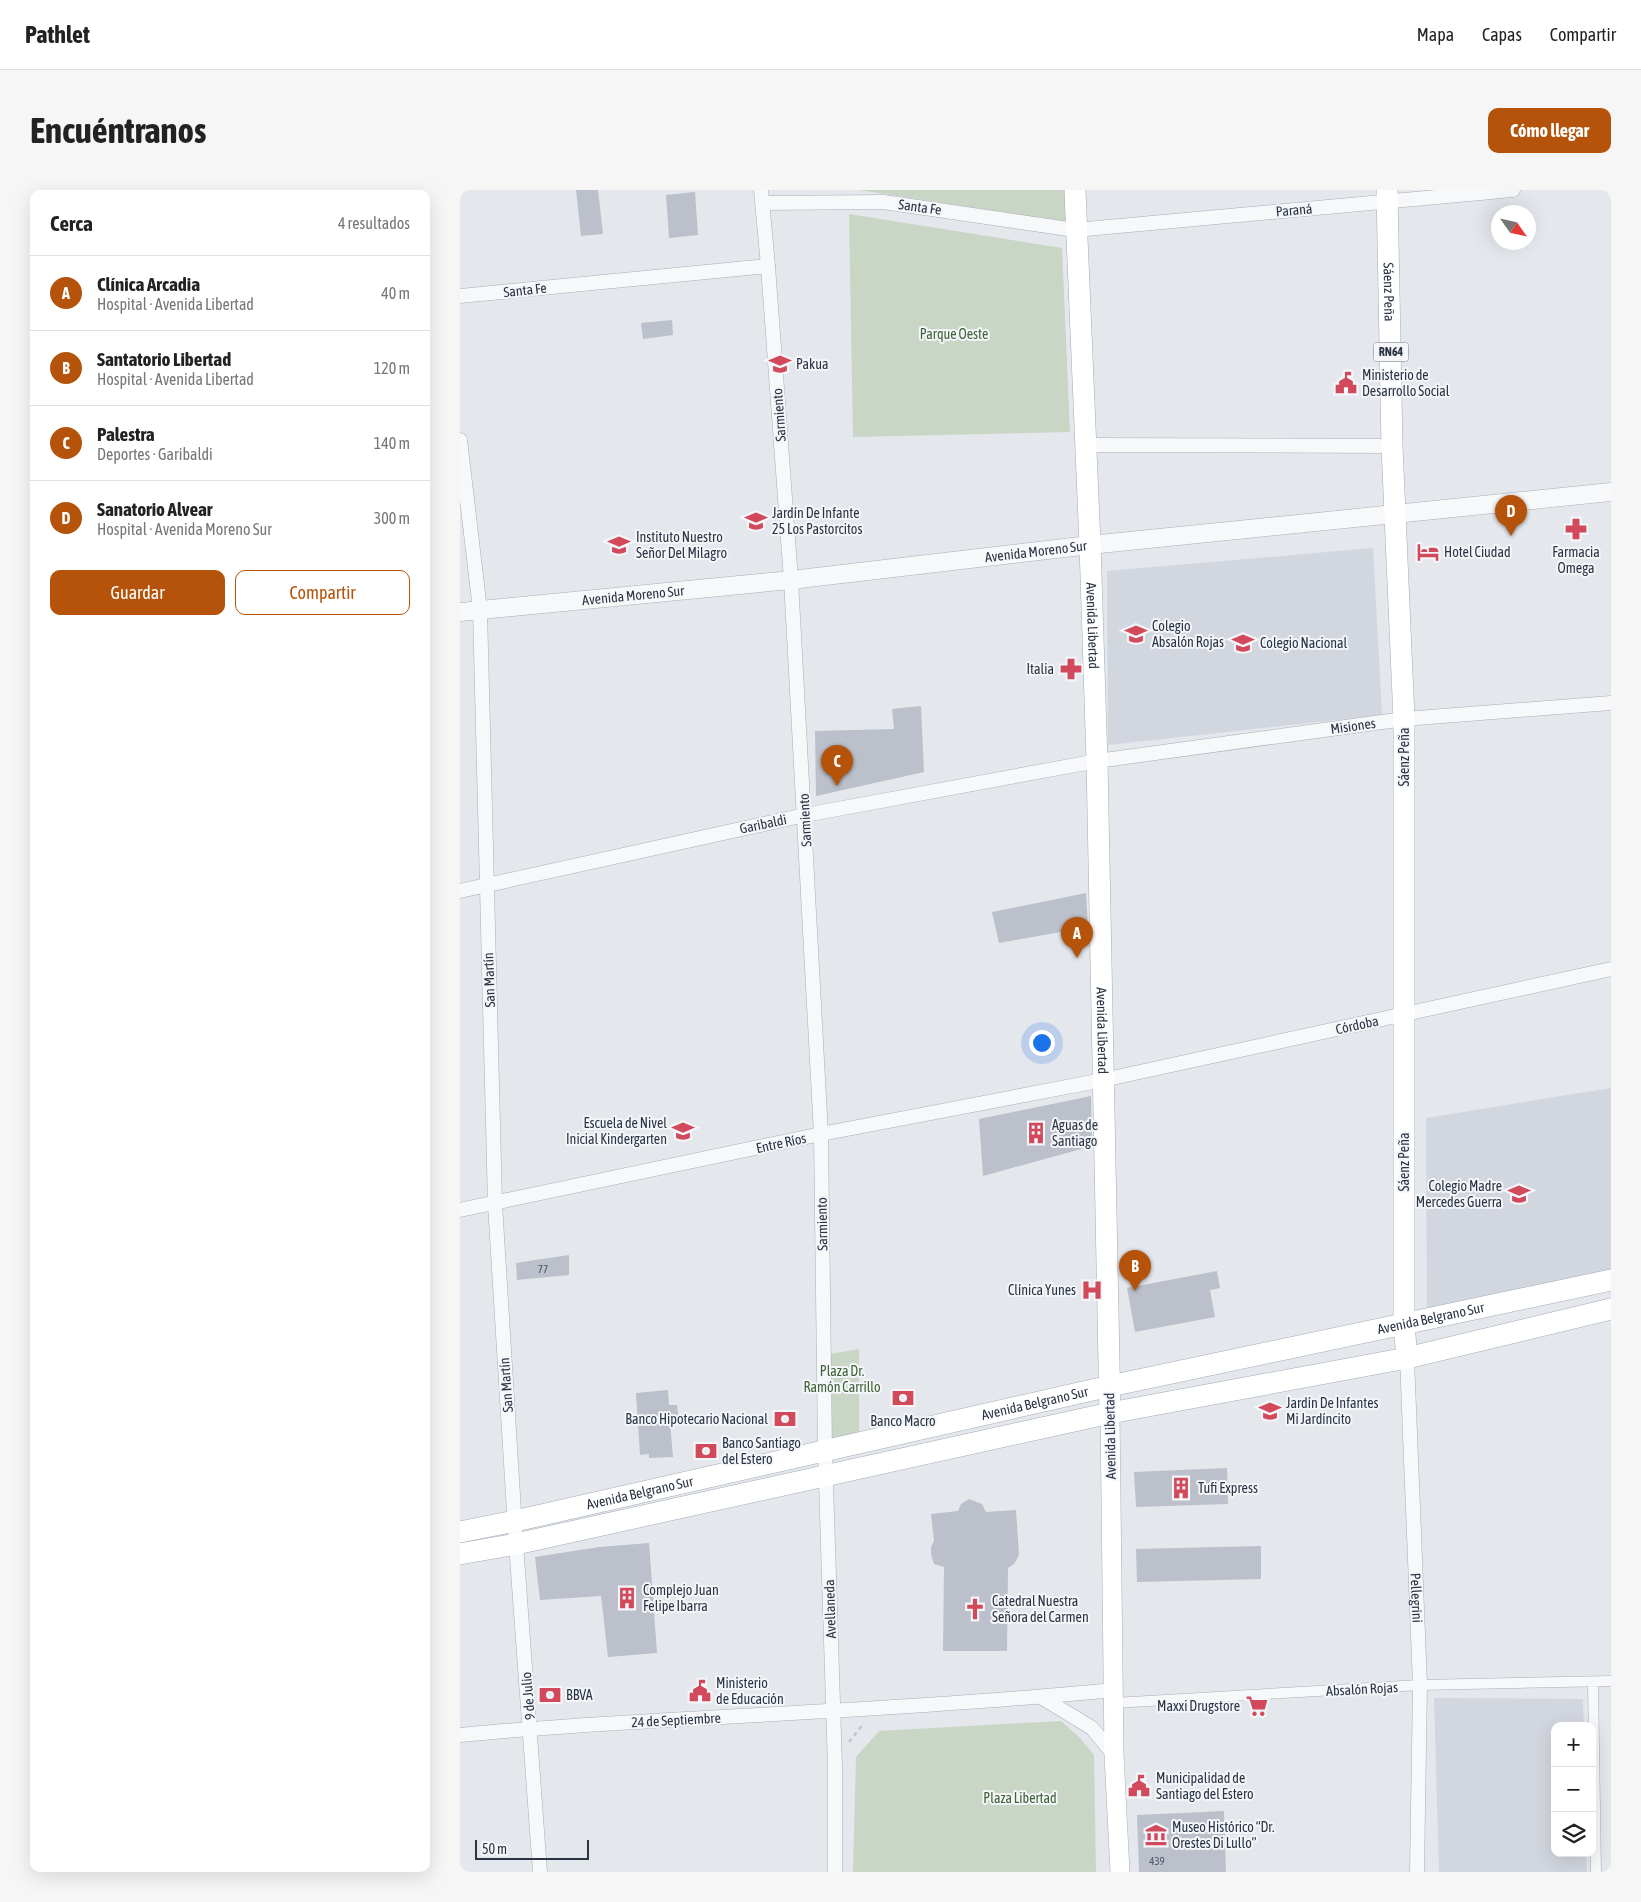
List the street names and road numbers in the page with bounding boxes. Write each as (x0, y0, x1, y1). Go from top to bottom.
street label: Santa Fe (897, 196, 943, 218)
street label: Paraná (1275, 200, 1313, 220)
street label: Sáenz Peña (1380, 262, 1398, 322)
street label: Santa Fe (503, 280, 547, 300)
road number: RN64 (1374, 342, 1408, 362)
street label: Sarmiento (769, 388, 789, 442)
street label: Avenida Moreno Sur (984, 537, 1089, 565)
street label: Avenida Moreno Sur (581, 582, 686, 608)
street label: Avenida Libertad (1083, 582, 1102, 669)
street label: Misiones (1329, 715, 1377, 737)
street label: Sáenz Peña (1396, 728, 1412, 786)
street label: Sarmiento (796, 793, 814, 847)
street label: Garibaldi (738, 811, 788, 837)
street label: San Martín (480, 952, 498, 1008)
street label: Avenida Libertad (1094, 987, 1111, 1074)
street label: Córdoba (1334, 1013, 1380, 1037)
street label: Entre Ríos (754, 1130, 808, 1156)
street label: Sáenz Peña (1396, 1133, 1412, 1191)
street label: Sarmiento (814, 1197, 830, 1251)
street label: Avenida Belgrano Sur (1376, 1299, 1487, 1337)
street label: San Martín (496, 1357, 516, 1413)
street label: Avenida Belgrano Sur (980, 1383, 1090, 1423)
street label: Avenida Libertad (1101, 1393, 1119, 1479)
street label: Avenida Belgrano Sur (585, 1473, 695, 1513)
street label: Pellegrini (1408, 1572, 1426, 1623)
street label: Avellaneda (821, 1579, 839, 1639)
street label: 9 de Julio (518, 1671, 538, 1721)
street label: Absalón Rojas (1326, 1679, 1398, 1699)
street label: 24 de Septiembre (631, 1710, 721, 1730)

